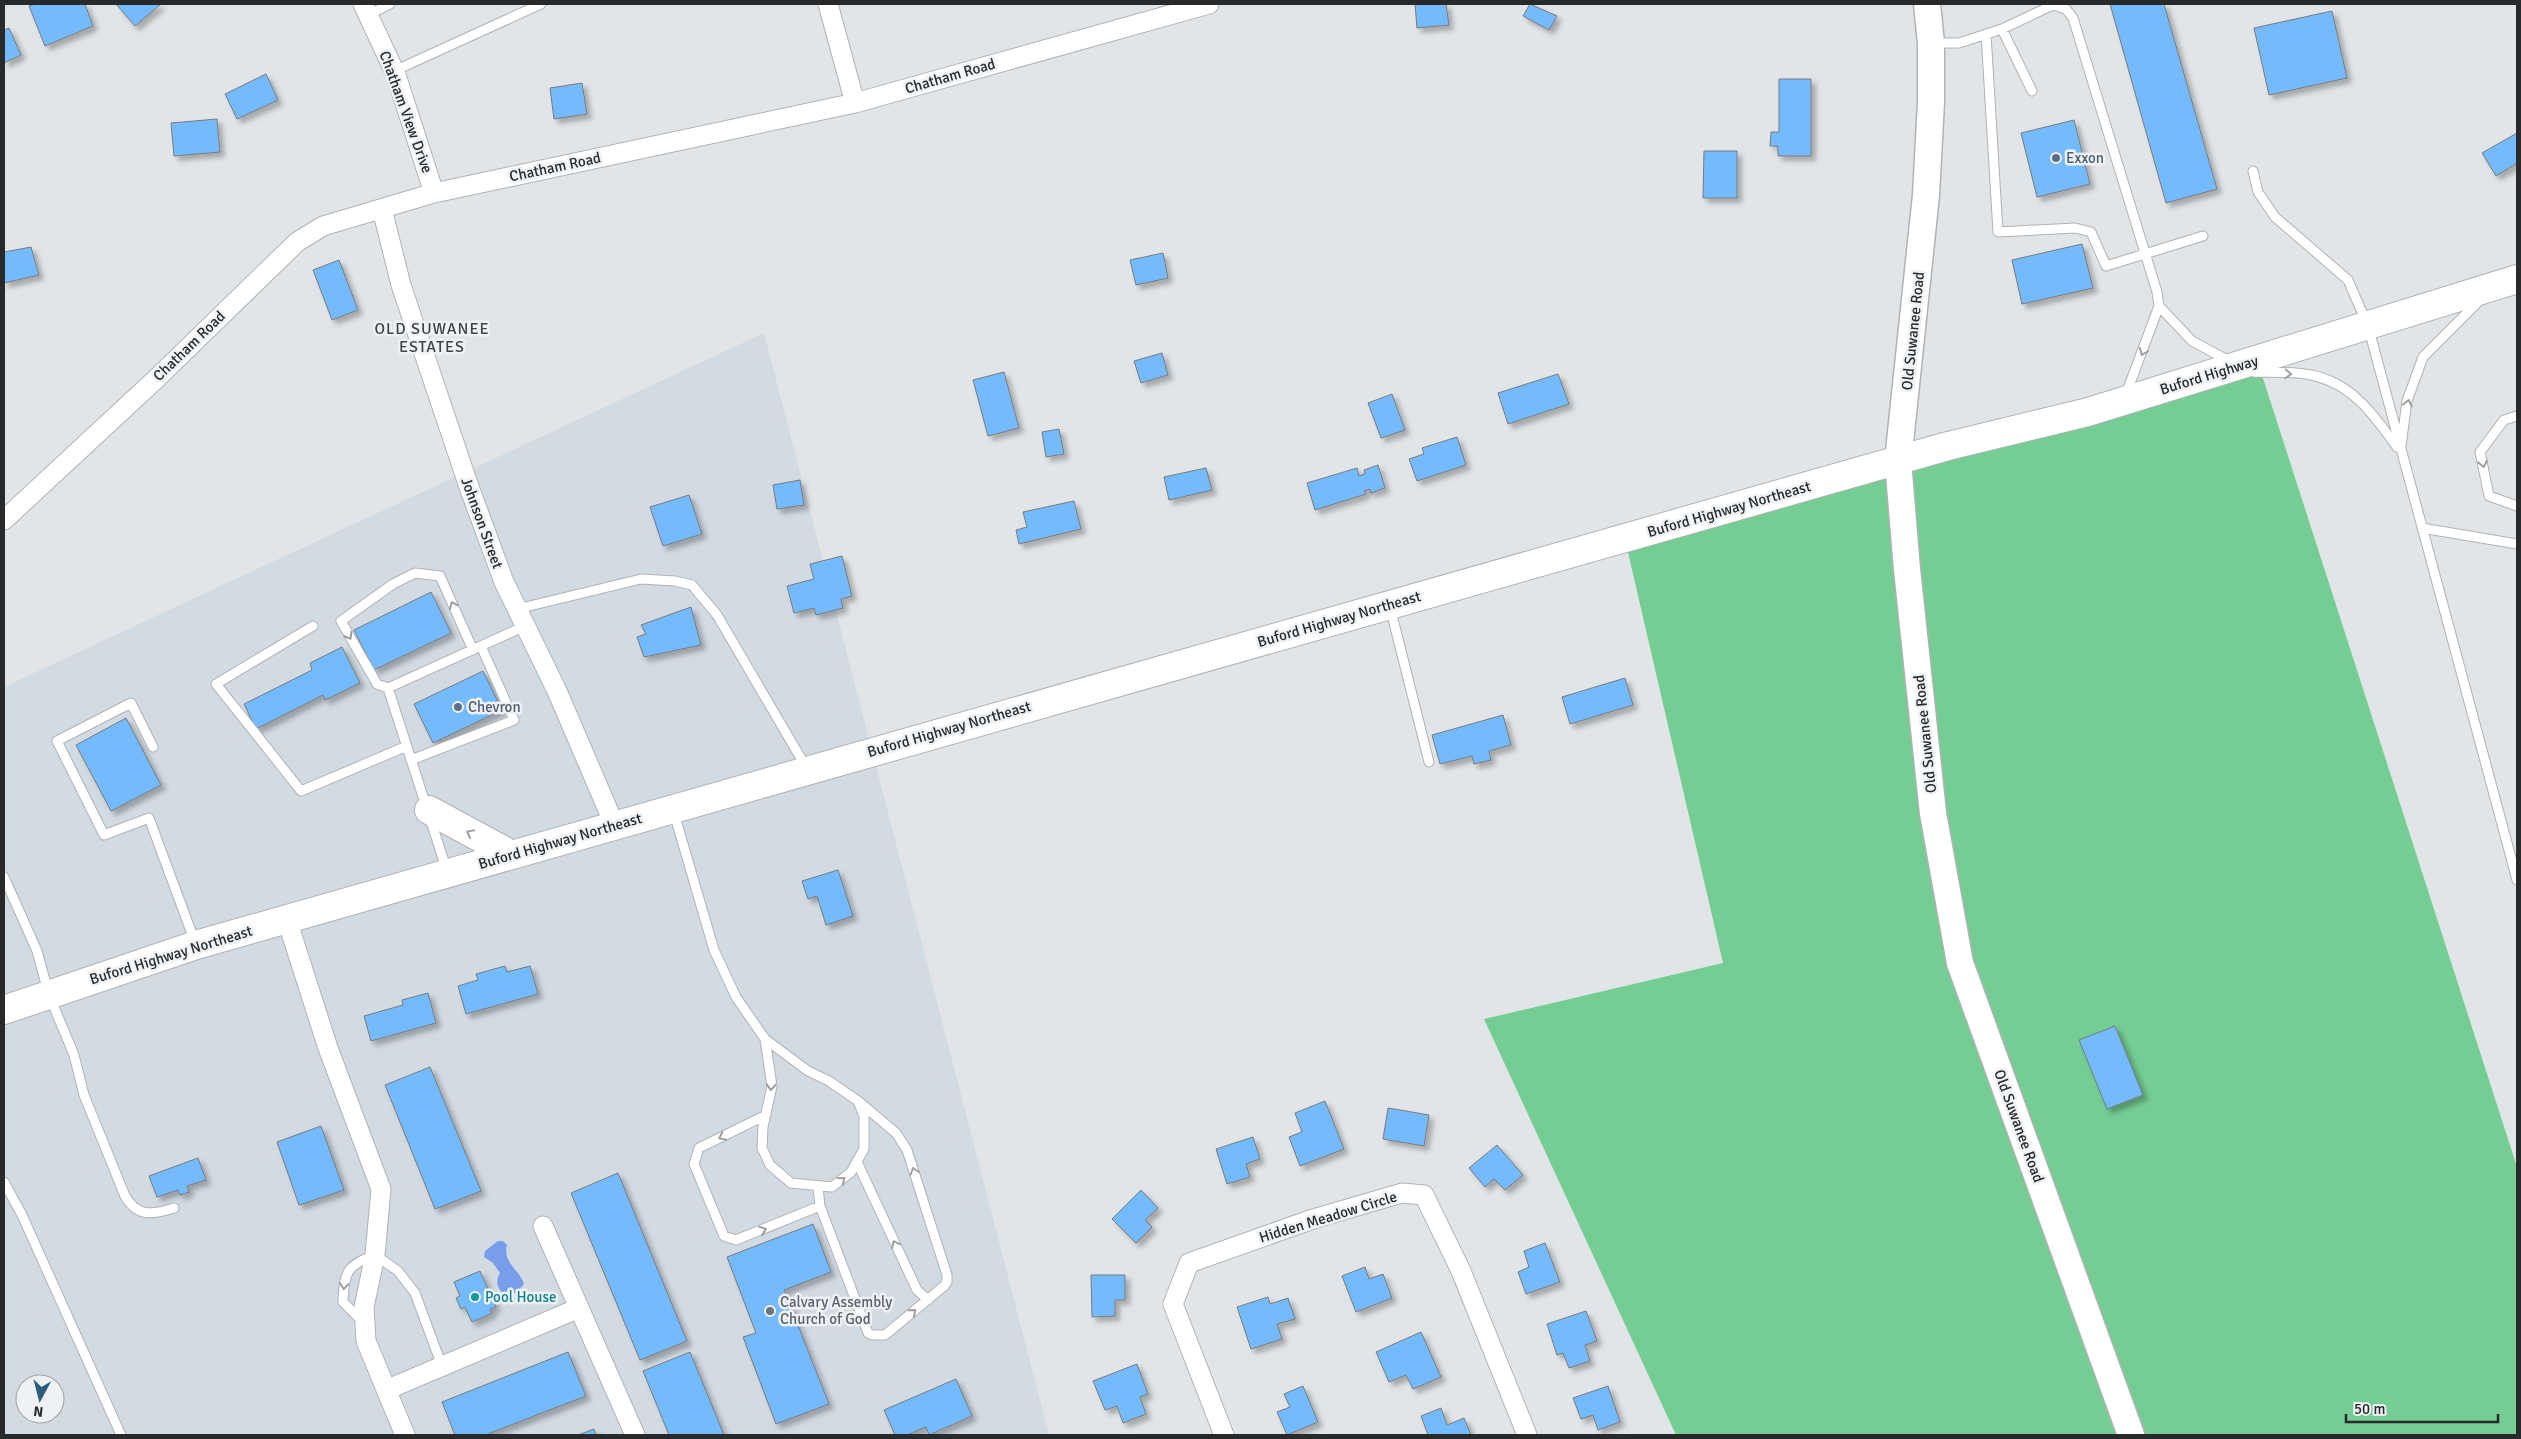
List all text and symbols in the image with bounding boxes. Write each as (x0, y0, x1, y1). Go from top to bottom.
street label: Chatham View Drive (376, 48, 436, 176)
street label: Chatham Road (903, 55, 997, 97)
street label: Chatham Road (508, 149, 602, 185)
place label: Exxon (2066, 149, 2104, 167)
marker: Exxon (2050, 152, 2062, 164)
street label: Old Suwanee Road (1898, 271, 1928, 391)
street label: Chatham Road (149, 307, 229, 385)
district label: OLD SUWANEE ESTATES (374, 319, 490, 357)
one-way arrow (2139, 347, 2149, 356)
street label: Buford Highway (2158, 352, 2260, 398)
one-way arrow (2285, 368, 2293, 379)
one-way arrow (2402, 398, 2412, 407)
one-way arrow (2477, 460, 2487, 469)
street label: Johnson Street (457, 475, 507, 571)
street label: Buford Highway Northeast (1645, 477, 1813, 541)
street label: Buford Highway Northeast (1255, 587, 1423, 651)
one-way arrow (449, 601, 460, 610)
one-way arrow (343, 630, 353, 639)
street label: Old Suwanee Road (1910, 674, 1940, 794)
street label: Buford Highway Northeast (865, 697, 1033, 761)
place label: Chevron (468, 698, 521, 716)
marker: Chevron (452, 701, 464, 713)
street label: Buford Highway Northeast (476, 809, 644, 873)
one-way arrow (467, 829, 476, 839)
street label: Buford Highway Northeast (87, 922, 255, 988)
street label: Old Suwanee Road (1990, 1067, 2048, 1185)
one-way arrow (765, 1083, 776, 1091)
one-way arrow (718, 1130, 727, 1141)
one-way arrow (910, 1167, 920, 1175)
one-way arrow (836, 1176, 845, 1185)
street label: Hidden Meadow Circle (1257, 1187, 1399, 1247)
one-way arrow (758, 1226, 767, 1236)
one-way arrow (890, 1240, 901, 1249)
one-way arrow (339, 1282, 350, 1290)
place label: Pool House (485, 1288, 557, 1306)
marker: Pool House (469, 1291, 481, 1303)
place label: Calvary Assembly Church of God (780, 1293, 892, 1328)
marker: Calvary Assembly Church of God (764, 1305, 776, 1317)
one-way arrow (907, 1309, 916, 1318)
north arrow (15, 1374, 65, 1424)
scale bar (2346, 1392, 2498, 1424)
text: 50 m (2354, 1400, 2385, 1418)
text: N (33, 1402, 44, 1420)

